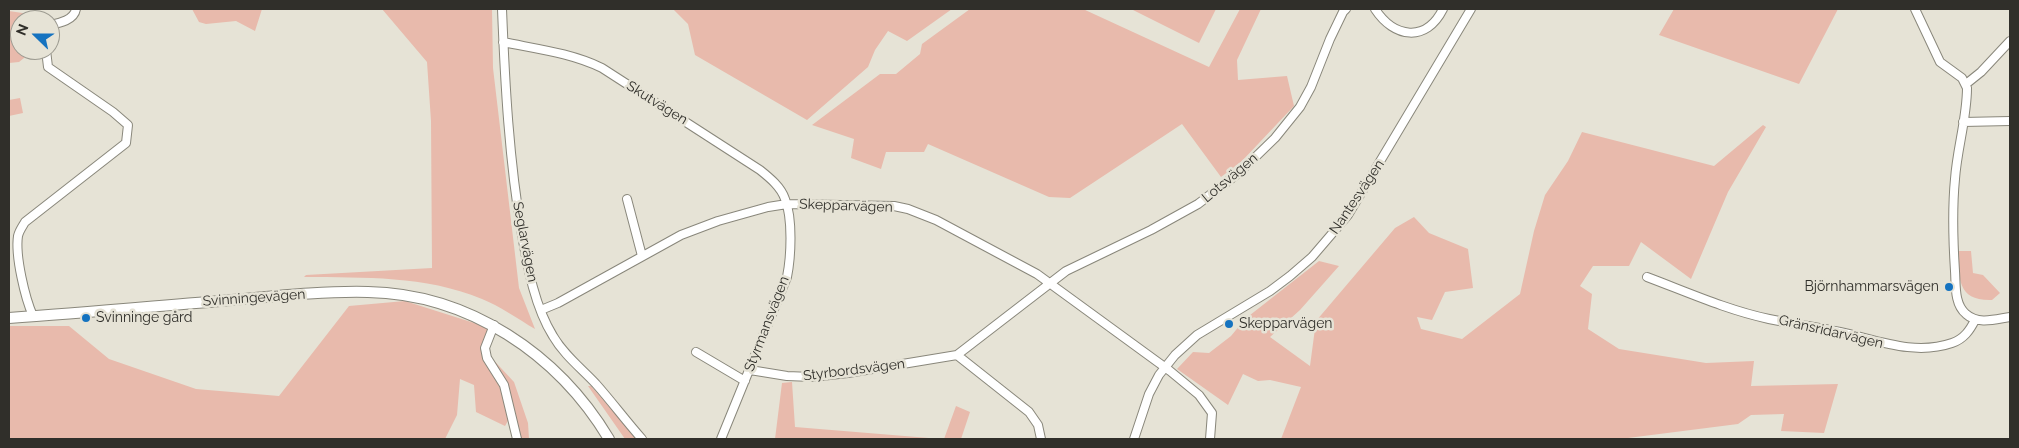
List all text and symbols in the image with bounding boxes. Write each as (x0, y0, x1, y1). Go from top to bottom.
north arrow (10, 10, 60, 60)
text: N (13, 22, 31, 38)
street label: Skutvägen (623, 78, 691, 128)
street label: Lotsvägen (1199, 150, 1261, 206)
street label: Nantesvägen (1326, 157, 1388, 237)
street label: Skepparvägen (799, 196, 893, 216)
street label: Seglarvägen (509, 200, 541, 284)
street label: Styrmansvägen (741, 274, 793, 374)
place label: Björnhammarsvägen (1804, 279, 1939, 295)
marker: Björnhammarsvägen (1943, 281, 1955, 293)
street label: Svinningevägen (202, 286, 306, 310)
place label: Svinninge gård (96, 310, 192, 326)
marker: Svinninge gård (80, 312, 92, 324)
street label: Gränsridarvägen (1777, 312, 1885, 352)
place label: Skepparvägen (1239, 316, 1333, 332)
marker: Skepparvägen (1223, 318, 1235, 330)
street label: Styrbordsvägen (802, 355, 906, 385)

